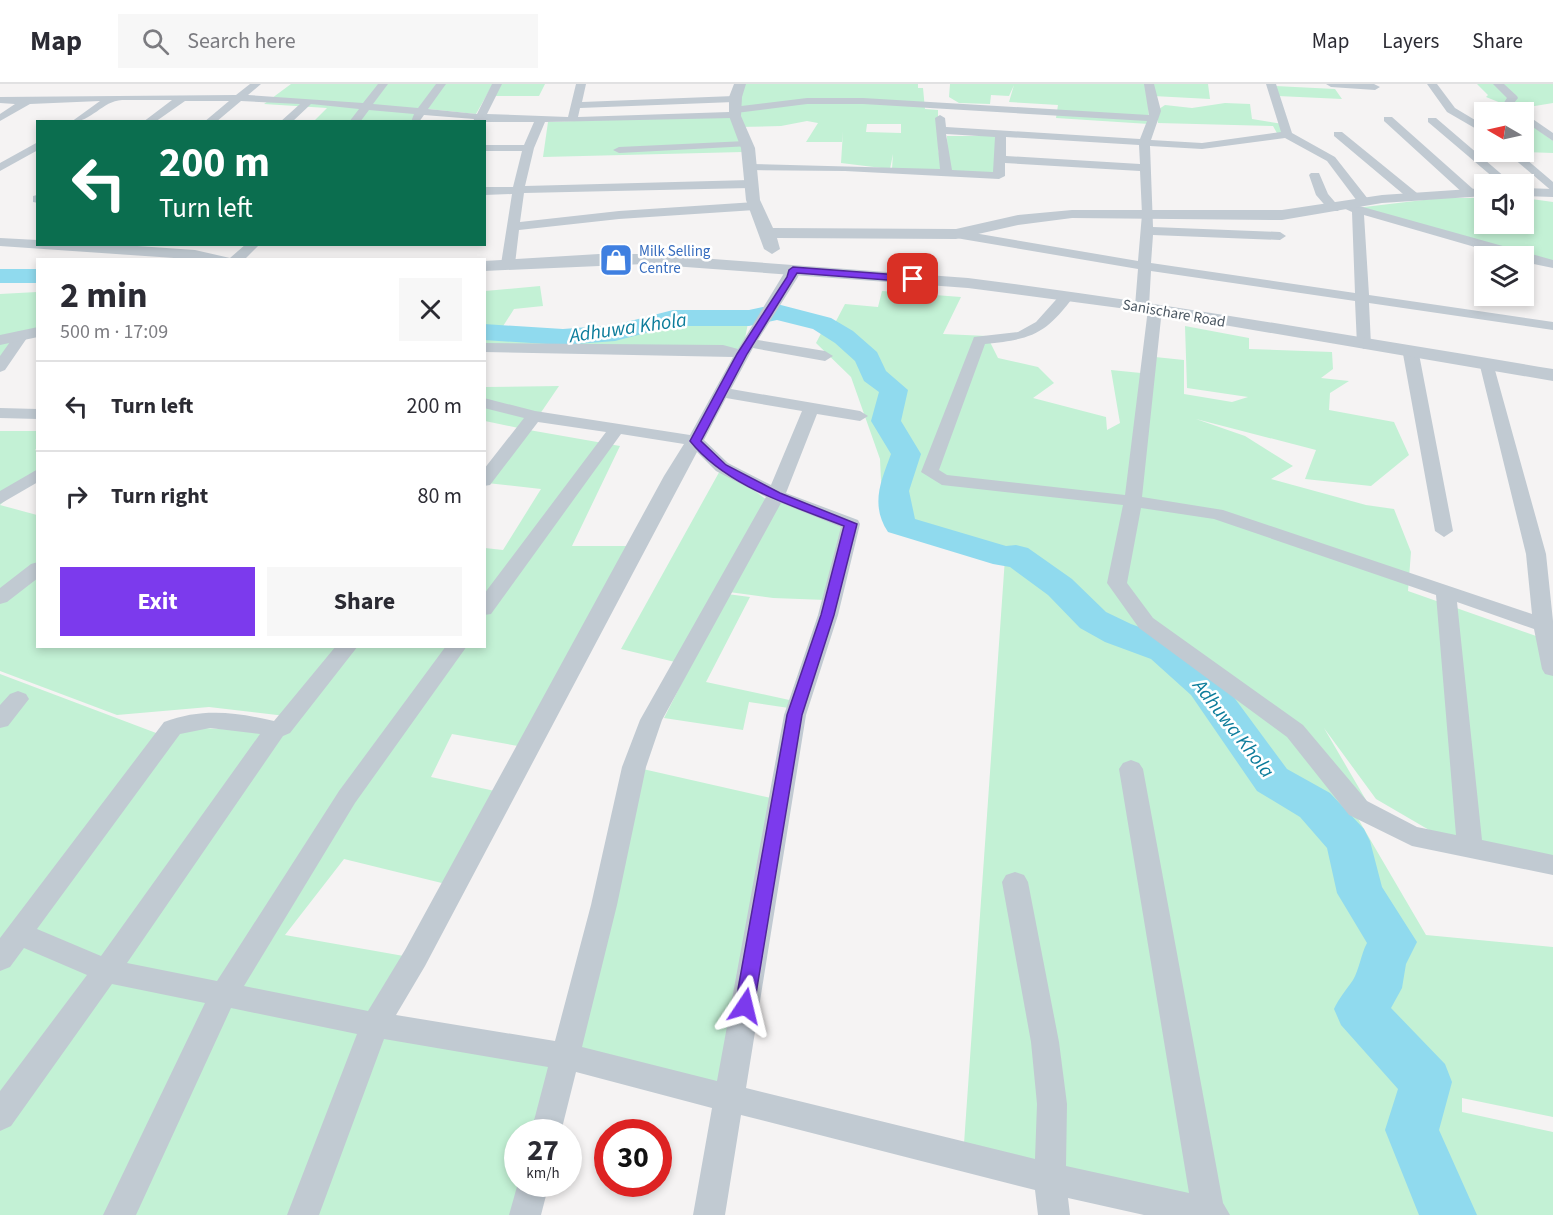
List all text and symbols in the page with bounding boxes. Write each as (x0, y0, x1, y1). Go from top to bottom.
search box (118, 14, 538, 68)
text: Map (30, 21, 82, 61)
icon: search (139, 25, 172, 58)
text: Search here (187, 25, 296, 57)
text: Map (1312, 26, 1349, 56)
text: Layers (1382, 26, 1439, 56)
text: Share (1472, 26, 1523, 56)
north arrow (1474, 102, 1534, 162)
map controls (1474, 102, 1534, 306)
text: 200 m (159, 133, 270, 193)
icon: left (60, 144, 138, 222)
button: sound (1474, 174, 1534, 234)
text: Turn left (159, 189, 253, 228)
place label: Milk Selling Centre (639, 241, 711, 279)
shop icon: Milk Selling Centre (598, 242, 634, 278)
button: layers (1474, 246, 1534, 306)
pin (887, 253, 938, 304)
icon: arrive (896, 262, 929, 295)
text: 2 min (60, 270, 148, 321)
button: close (399, 278, 462, 341)
street label: Sanischare Road (1121, 294, 1227, 333)
water label: Adhuwa Khola (566, 306, 689, 350)
text: 500 m · 17:09 (60, 318, 168, 346)
icon: left (60, 390, 93, 423)
text: Turn left (111, 390, 193, 422)
text: 200 m (407, 390, 462, 422)
icon: right (60, 480, 93, 513)
text: Turn right (111, 480, 208, 512)
text: 80 m (417, 480, 462, 512)
button: Exit (60, 567, 255, 636)
button: Share (267, 567, 462, 636)
water label: Adhuwa Khola (1185, 672, 1281, 784)
position arrow (713, 974, 777, 1038)
speed limit sign: 30 (594, 1119, 672, 1197)
text: 27 (527, 1129, 559, 1172)
text: km/h (526, 1163, 560, 1184)

